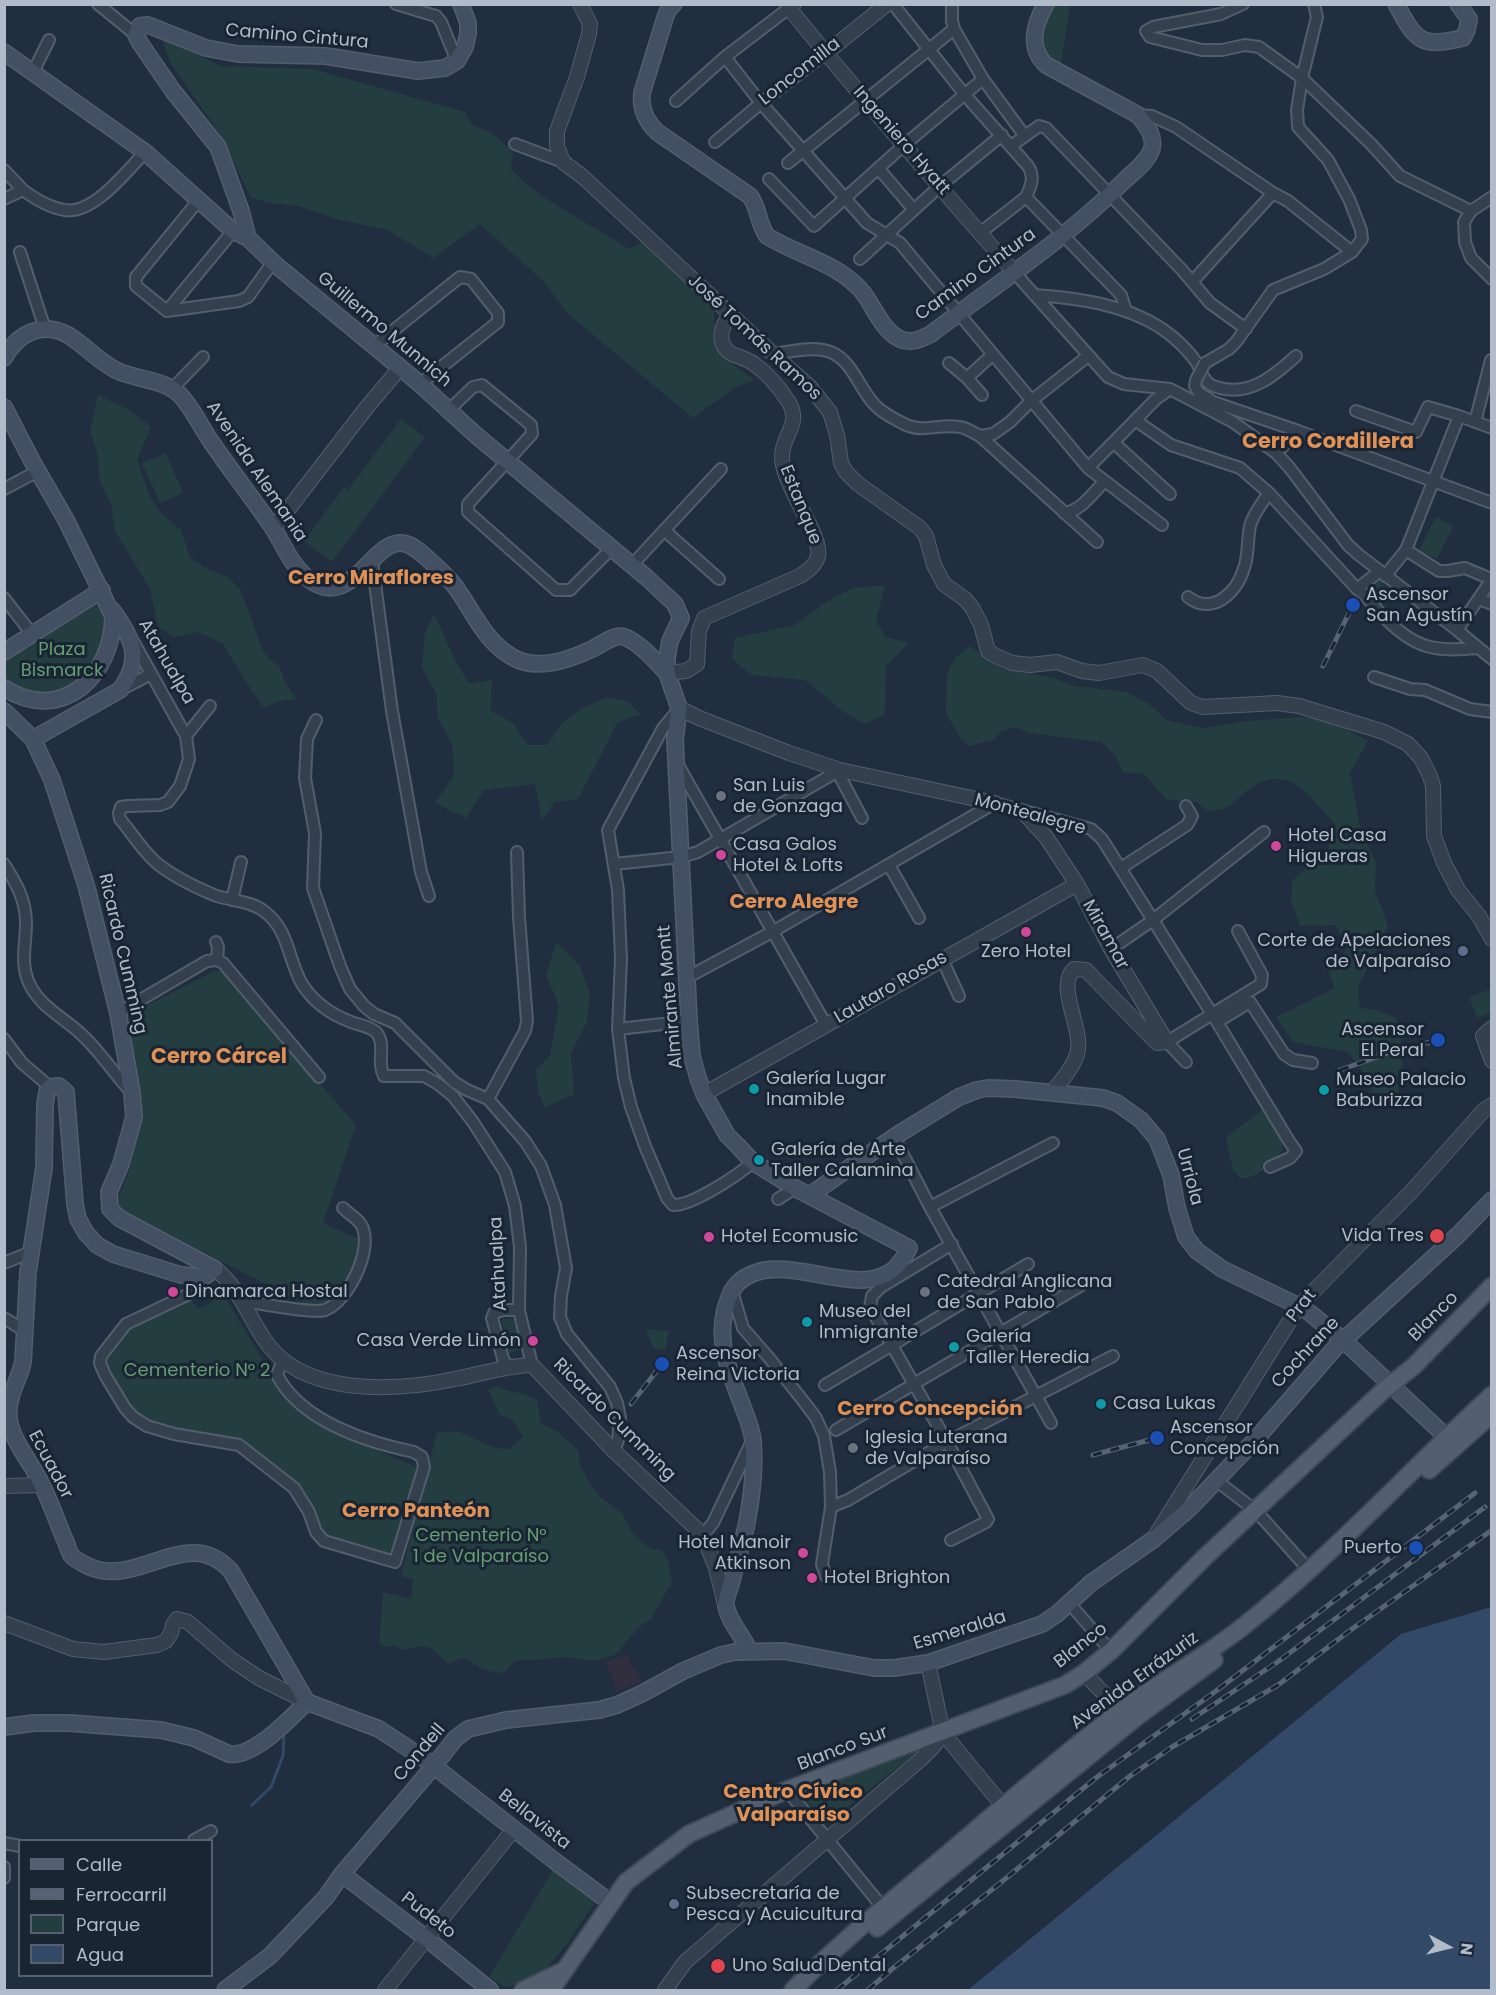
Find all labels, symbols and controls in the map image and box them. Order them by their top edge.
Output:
street label: Camino Cintura [224,20,370,54]
street label: Loncomilla [755,34,845,110]
street label: Ingeniero Hyatt [848,82,954,200]
street label: Camino Cintura [912,224,1040,326]
street label: Guillermo Munnich [313,268,455,392]
street label: José Tomás Ramos [683,270,825,406]
street label: Avenida Alemania [201,398,311,546]
district label: Cerro Cordillera [1242,430,1414,456]
street label: Estanque [774,462,826,548]
district label: Cerro Miraflores [288,567,454,591]
place label: Ascensor San Agustín [1366,584,1473,626]
marker: Ascensor San Agustín [1344,596,1362,614]
street label: Atahualpa [133,616,199,708]
park label: Plaza Bismarck [21,639,103,682]
place label: San Luis de Gonzaga [733,775,843,818]
marker: San Luis de Gonzaga [714,789,728,803]
street label: Montealegre [972,790,1088,840]
place label: Hotel Casa Higueras [1288,825,1387,868]
place label: Casa Galos Hotel & Lofts [733,834,843,876]
marker: Hotel Casa Higueras [1269,839,1283,853]
marker: Casa Galos Hotel & Lofts [714,848,728,862]
street label: Ricardo Cumming [93,872,151,1036]
district label: Cerro Alegre [729,891,859,915]
street label: Miramar [1077,896,1133,974]
street label: Almirante Montt [654,924,688,1070]
marker: Zero Hotel [1019,925,1033,939]
place label: Corte de Apelaciones de Valparaíso [1257,930,1451,972]
place label: Zero Hotel [981,941,1071,963]
marker: Corte de Apelaciones de Valparaíso [1456,944,1470,958]
street label: Lautaro Rosas [831,947,951,1029]
place label: Ascensor El Peral [1341,1019,1424,1062]
marker: Ascensor El Peral [1429,1031,1447,1049]
district label: Cerro Cárcel [151,1045,287,1071]
place label: Galería Lugar Inamible [766,1068,886,1110]
place label: Museo Palacio Baburizza [1336,1069,1466,1112]
marker: Galería Lugar Inamible [747,1082,761,1096]
marker: Museo Palacio Baburizza [1317,1083,1331,1097]
place label: Galería de Arte Taller Calamina [771,1139,914,1182]
street label: Urriola [1171,1146,1207,1208]
marker: Galería de Arte Taller Calamina [752,1153,766,1167]
street label: Atahualpa [486,1216,512,1312]
place label: Vida Tres [1341,1225,1424,1247]
place label: Hotel Ecomusic [721,1226,858,1248]
marker: Vida Tres [1428,1227,1446,1245]
marker: Hotel Ecomusic [702,1230,716,1244]
place label: Catedral Anglicana de San Pablo [937,1271,1113,1314]
place label: Dinamarca Hostal [185,1281,348,1303]
marker: Dinamarca Hostal [166,1285,180,1299]
marker: Catedral Anglicana de San Pablo [918,1285,932,1299]
street label: Prat [1282,1285,1322,1327]
street label: Blanco [1405,1288,1463,1346]
place label: Museo del Inmigrante [819,1301,918,1344]
street label: Cochrane [1268,1313,1344,1393]
marker: Museo del Inmigrante [800,1315,814,1329]
place label: Galería Taller Heredia [966,1326,1090,1368]
place label: Casa Verde Limón [357,1330,521,1352]
marker: Casa Verde Limón [526,1334,540,1348]
marker: Galería Taller Heredia [947,1340,961,1354]
place label: Ascensor Reina Victoria [676,1343,800,1386]
street label: Ricardo Cumming [548,1354,680,1486]
marker: Ascensor Reina Victoria [653,1355,671,1373]
park label: Cementerio N° 2 [124,1360,270,1382]
place label: Casa Lukas [1113,1393,1216,1415]
marker: Casa Lukas [1094,1397,1108,1411]
district label: Cerro Concepción [837,1398,1023,1422]
place label: Ascensor Concepción [1170,1417,1280,1460]
street label: Ecuador [23,1427,77,1503]
place label: Iglesia Luterana de Valparaíso [865,1427,1008,1470]
marker: Ascensor Concepción [1148,1429,1166,1447]
marker: Iglesia Luterana de Valparaíso [846,1441,860,1455]
district label: Cerro Panteón [342,1500,490,1524]
park label: Cementerio N° 1 de Valparaíso [413,1525,549,1568]
place label: Hotel Manoir Atkinson [678,1532,791,1574]
place label: Puerto [1344,1537,1402,1559]
marker: Puerto [1407,1539,1425,1557]
marker: Hotel Manoir Atkinson [796,1546,810,1560]
place label: Hotel Brighton [824,1567,950,1589]
marker: Hotel Brighton [805,1571,819,1585]
street label: Esmeralda [911,1607,1009,1655]
street label: Blanco [1050,1619,1112,1673]
street label: Avenida Errázuriz [1067,1627,1203,1735]
street label: Condell [390,1720,450,1786]
street label: Blanco Sur [795,1722,891,1776]
district label: Centro Cívico Valparaíso [723,1781,863,1828]
street label: Bellavista [494,1785,574,1855]
legend [18,1839,213,1977]
text: Calle [76,1852,122,1877]
text: Ferrocarril [76,1882,167,1907]
place label: Subsecretaría de Pesca y Acuicultura [686,1883,863,1926]
street label: Pudeto [396,1888,460,1944]
marker: Subsecretaría de Pesca y Acuicultura [667,1897,681,1911]
text: Parque [76,1912,140,1937]
north arrow [1418,1917,1478,1977]
text: Agua [76,1942,124,1967]
text: N [1454,1942,1479,1957]
place label: Uno Salud Dental [732,1955,886,1977]
marker: Uno Salud Dental [709,1957,727,1975]

